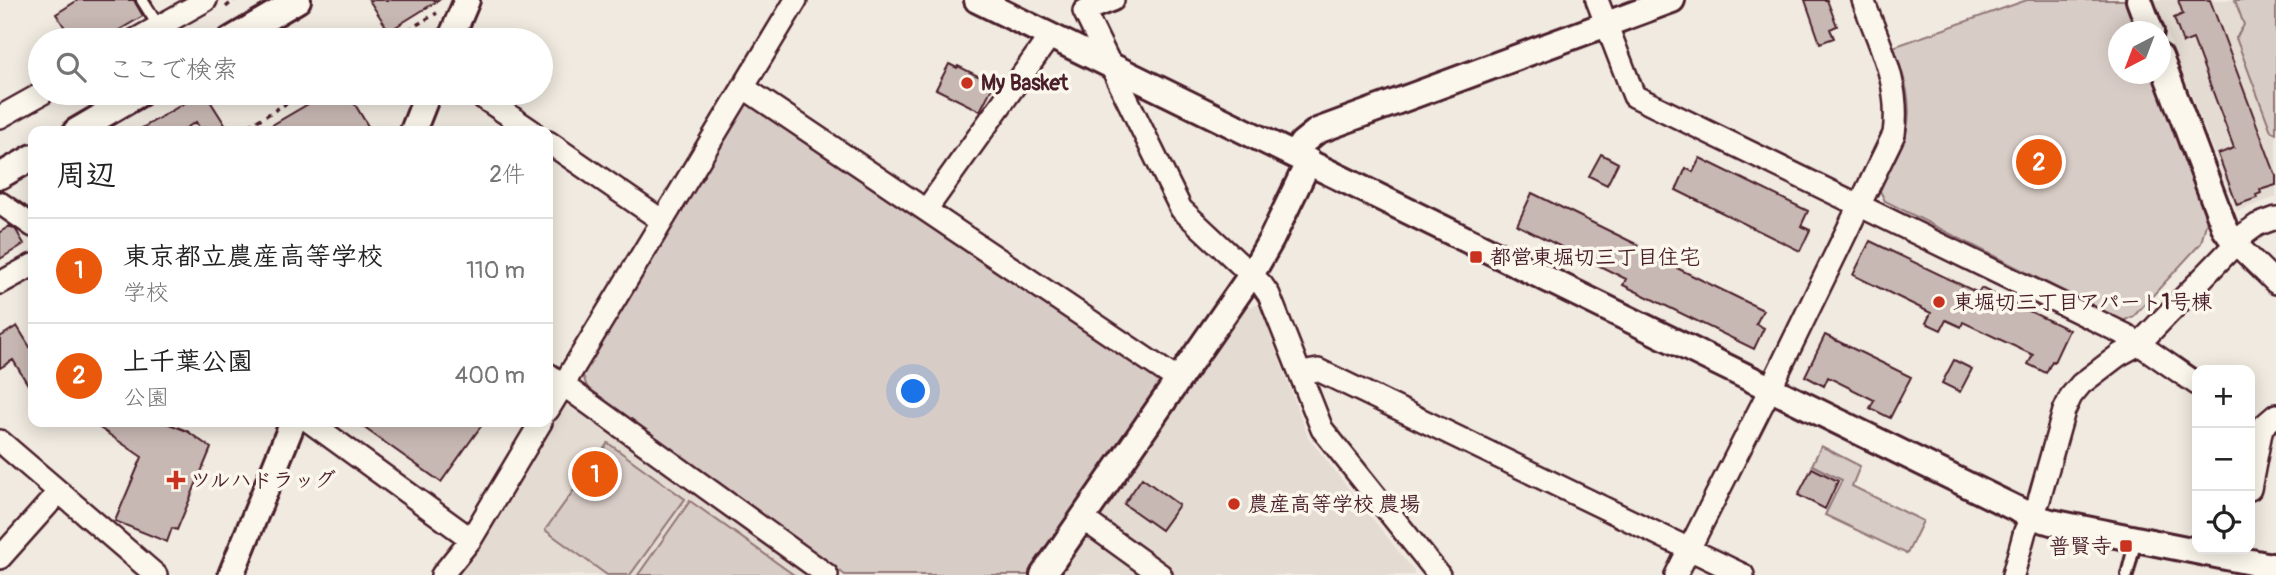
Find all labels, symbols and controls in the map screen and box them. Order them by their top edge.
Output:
north arrow [2108,21,2171,84]
search box [28,28,553,105]
icon: search [52,48,90,86]
text: ここで検索 [108,54,238,86]
place label: My Basket [981,70,1069,97]
marker: My Basket [959,75,975,91]
pin: 2 [2016,136,2062,188]
text: 周辺 [56,157,116,194]
text: 2件 [489,160,525,189]
text: 東京都立農産高等学校 [123,241,383,273]
place label: 都営東堀切三丁目住宅 [1490,244,1700,271]
marker: 都営東堀切三丁目住宅 [1468,249,1484,265]
text: 1 [75,256,84,285]
text: 110 m [466,256,525,285]
text: 学校 [123,278,169,307]
place label: 東堀切三丁目アパート1号棟 [1953,289,2212,316]
marker: 東堀切三丁目アパート1号棟 [1931,294,1947,310]
text: 上千葉公園 [123,346,253,378]
text: 2 [73,361,85,390]
text: 400 m [455,361,525,390]
map controls [2192,365,2255,554]
button: + [2192,365,2255,428]
your location [896,374,930,408]
text: 公園 [123,383,169,412]
button: − [2192,428,2255,491]
pin: 1 [572,448,618,500]
place label: ツルハドラッグ [190,467,336,494]
marker: ツルハドラッグ [168,472,184,488]
place label: 農産高等学校 農場 [1248,491,1421,518]
button: locate [2192,491,2255,554]
marker: 農産高等学校 農場 [1226,496,1242,512]
place label: 普賢寺 [2049,533,2112,560]
marker: 普賢寺 [2118,538,2134,554]

